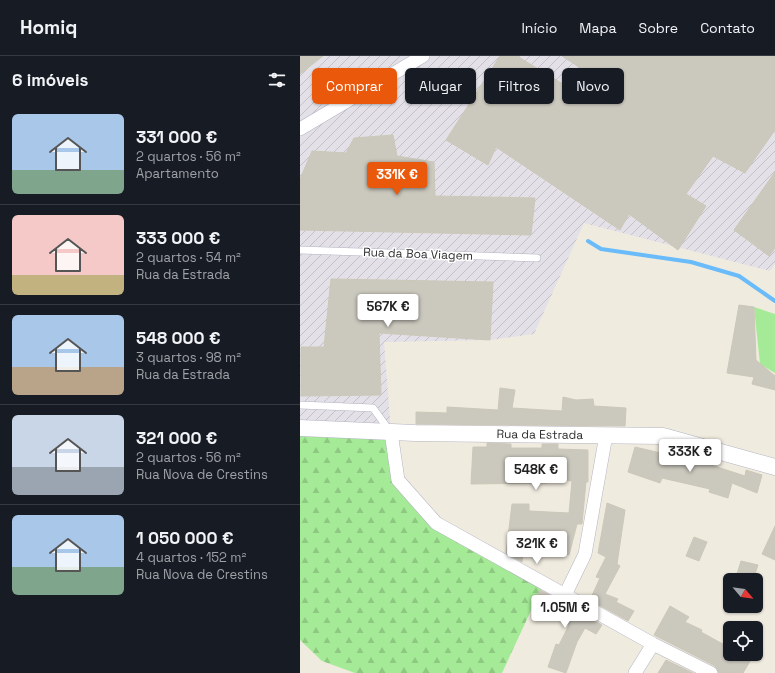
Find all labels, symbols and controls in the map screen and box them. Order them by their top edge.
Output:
text: Homiq [20,15,78,40]
text: Início [521,19,557,37]
text: Mapa [579,19,617,37]
text: Sobre [639,19,678,37]
text: Contato [700,19,755,37]
chip: Comprar [312,68,397,104]
chip: Alugar [405,68,476,104]
chip: Filtros [484,68,554,104]
chip: Novo [562,68,624,104]
text: 6 imóveis [12,69,88,91]
icon: filters [266,69,288,91]
text: 331 000 € [136,126,217,148]
icon: home [44,130,92,178]
text: 2 quartos · 56 m² [136,148,241,165]
pin: 331K € [364,162,430,196]
text: Apartamento [136,165,219,182]
text: 331K € [376,166,418,183]
text: 333 000 € [136,227,220,249]
icon: home [44,231,92,279]
street label: Rua da Boa Viagem [363,244,473,264]
text: 2 quartos · 54 m² [136,249,241,266]
text: Rua da Estrada [136,266,230,283]
pin: 567K € [355,294,421,328]
text: 567K € [366,298,410,315]
text: 548 000 € [136,327,220,349]
icon: home [44,331,92,379]
text: 3 quartos · 98 m² [136,349,241,366]
text: Rua da Estrada [136,366,230,383]
street label: Rua da Estrada [496,426,584,443]
text: 321 000 € [136,427,217,449]
icon: home [44,431,92,479]
pin: 333K € [657,439,723,473]
text: 333K € [668,443,712,460]
text: 2 quartos · 56 m² [136,449,241,466]
pin: 548K € [503,457,569,491]
text: 548K € [514,461,558,478]
text: Rua Nova de Crestins [136,466,268,483]
text: 1 050 000 € [136,527,233,549]
icon: home [44,531,92,579]
pin: 321K € [504,531,570,565]
text: 321K € [516,535,558,552]
text: 4 quartos · 152 m² [136,549,246,566]
text: Rua Nova de Crestins [136,566,268,583]
north arrow [723,573,763,613]
map controls [723,573,763,661]
pin: 1.05M € [528,595,602,629]
text: 1.05M € [540,599,590,616]
button: locate [723,621,763,661]

